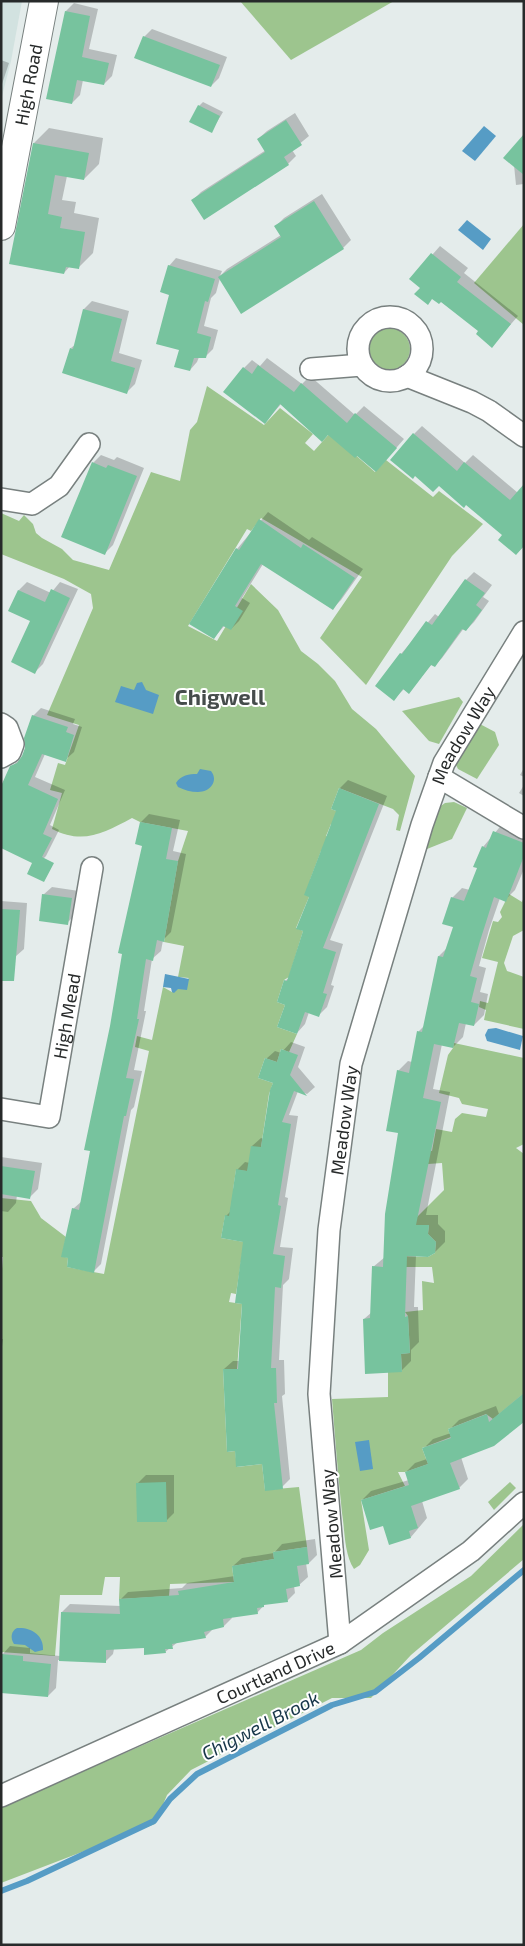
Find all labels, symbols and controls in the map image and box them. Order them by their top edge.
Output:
street label: High Road [9,42,47,127]
street label: Meadow Way [426,681,500,787]
district label: Chigwell [175,683,266,709]
street label: High Mead [48,972,85,1061]
street label: Meadow Way [325,1064,362,1176]
street label: Meadow Way [315,1468,347,1580]
street label: Courtland Drive [213,1636,338,1708]
water label: Chigwell Brook [197,1685,323,1765]

